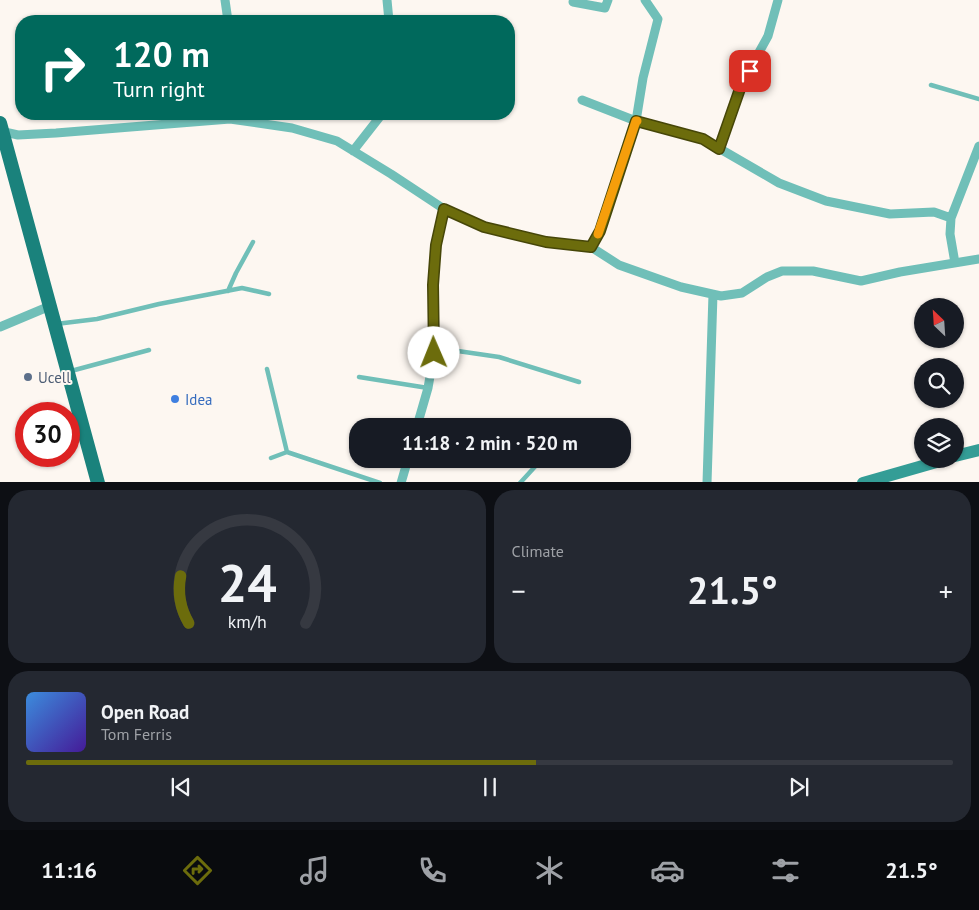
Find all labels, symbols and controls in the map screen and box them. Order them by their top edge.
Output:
text: 120 m [113,31,210,77]
icon: right [30,35,95,100]
pin [729,50,771,92]
icon: arrive [736,57,764,85]
text: Turn right [113,75,205,103]
north arrow [914,298,964,348]
map controls [914,298,964,468]
position arrow [407,326,459,378]
button: search [914,358,964,408]
place label: Ucell [38,368,71,387]
marker: Ucell [22,371,34,383]
place label: Idea [185,390,213,409]
marker: Idea [169,393,181,405]
speed limit sign: 30 [15,402,80,467]
button: layers [914,418,964,468]
text: 11:18 · 2 min · 520 m [402,431,578,455]
text: Climate [512,541,564,561]
text: 24 [217,549,276,616]
text: 21.5° [687,565,778,614]
text: − [512,572,526,609]
text: + [939,572,953,609]
text: km/h [227,610,266,633]
text: Open Road [101,700,189,724]
text: Tom Ferris [101,724,172,744]
icon: previous [167,773,195,801]
icon: pause [476,773,504,801]
icon: next [785,773,813,801]
icon: directions [180,853,215,888]
icon: music [297,853,332,888]
icon: phone [415,853,450,888]
icon: climate [532,853,567,888]
icon: car [650,853,685,888]
icon: filters [768,853,803,888]
text: 11:16 [41,856,97,884]
text: 21.5° [885,856,938,884]

